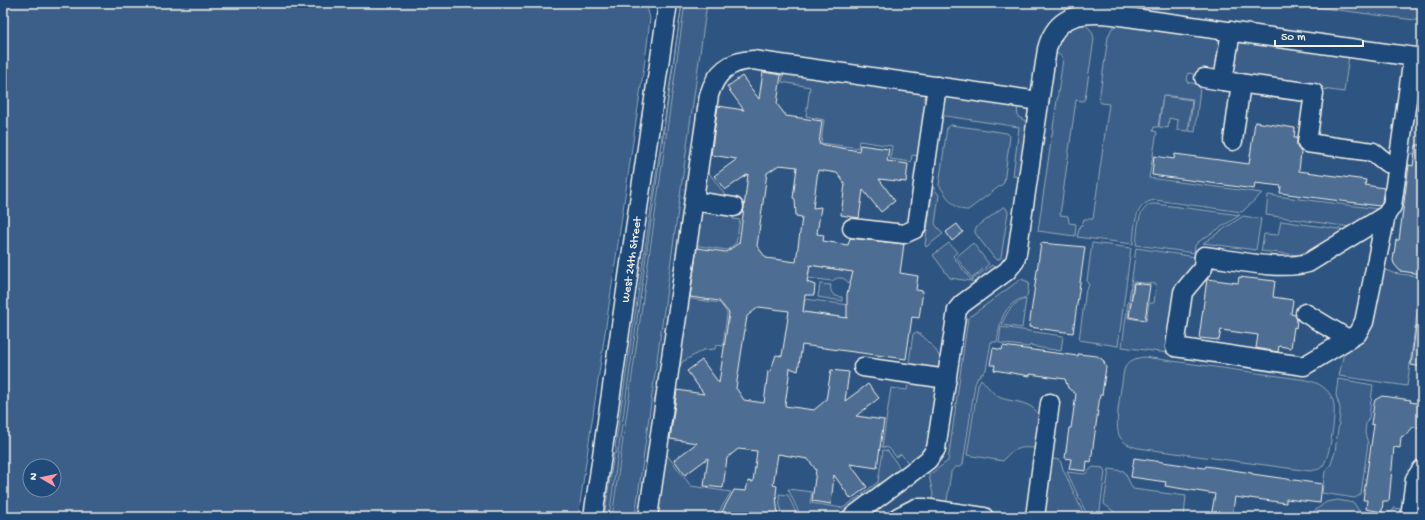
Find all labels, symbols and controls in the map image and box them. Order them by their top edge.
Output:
scale bar [1275,22,1363,48]
text: 50 m [1281,31,1306,45]
street label: West 24th Street [619,215,646,304]
north arrow [22,458,62,498]
text: N [28,472,41,481]

